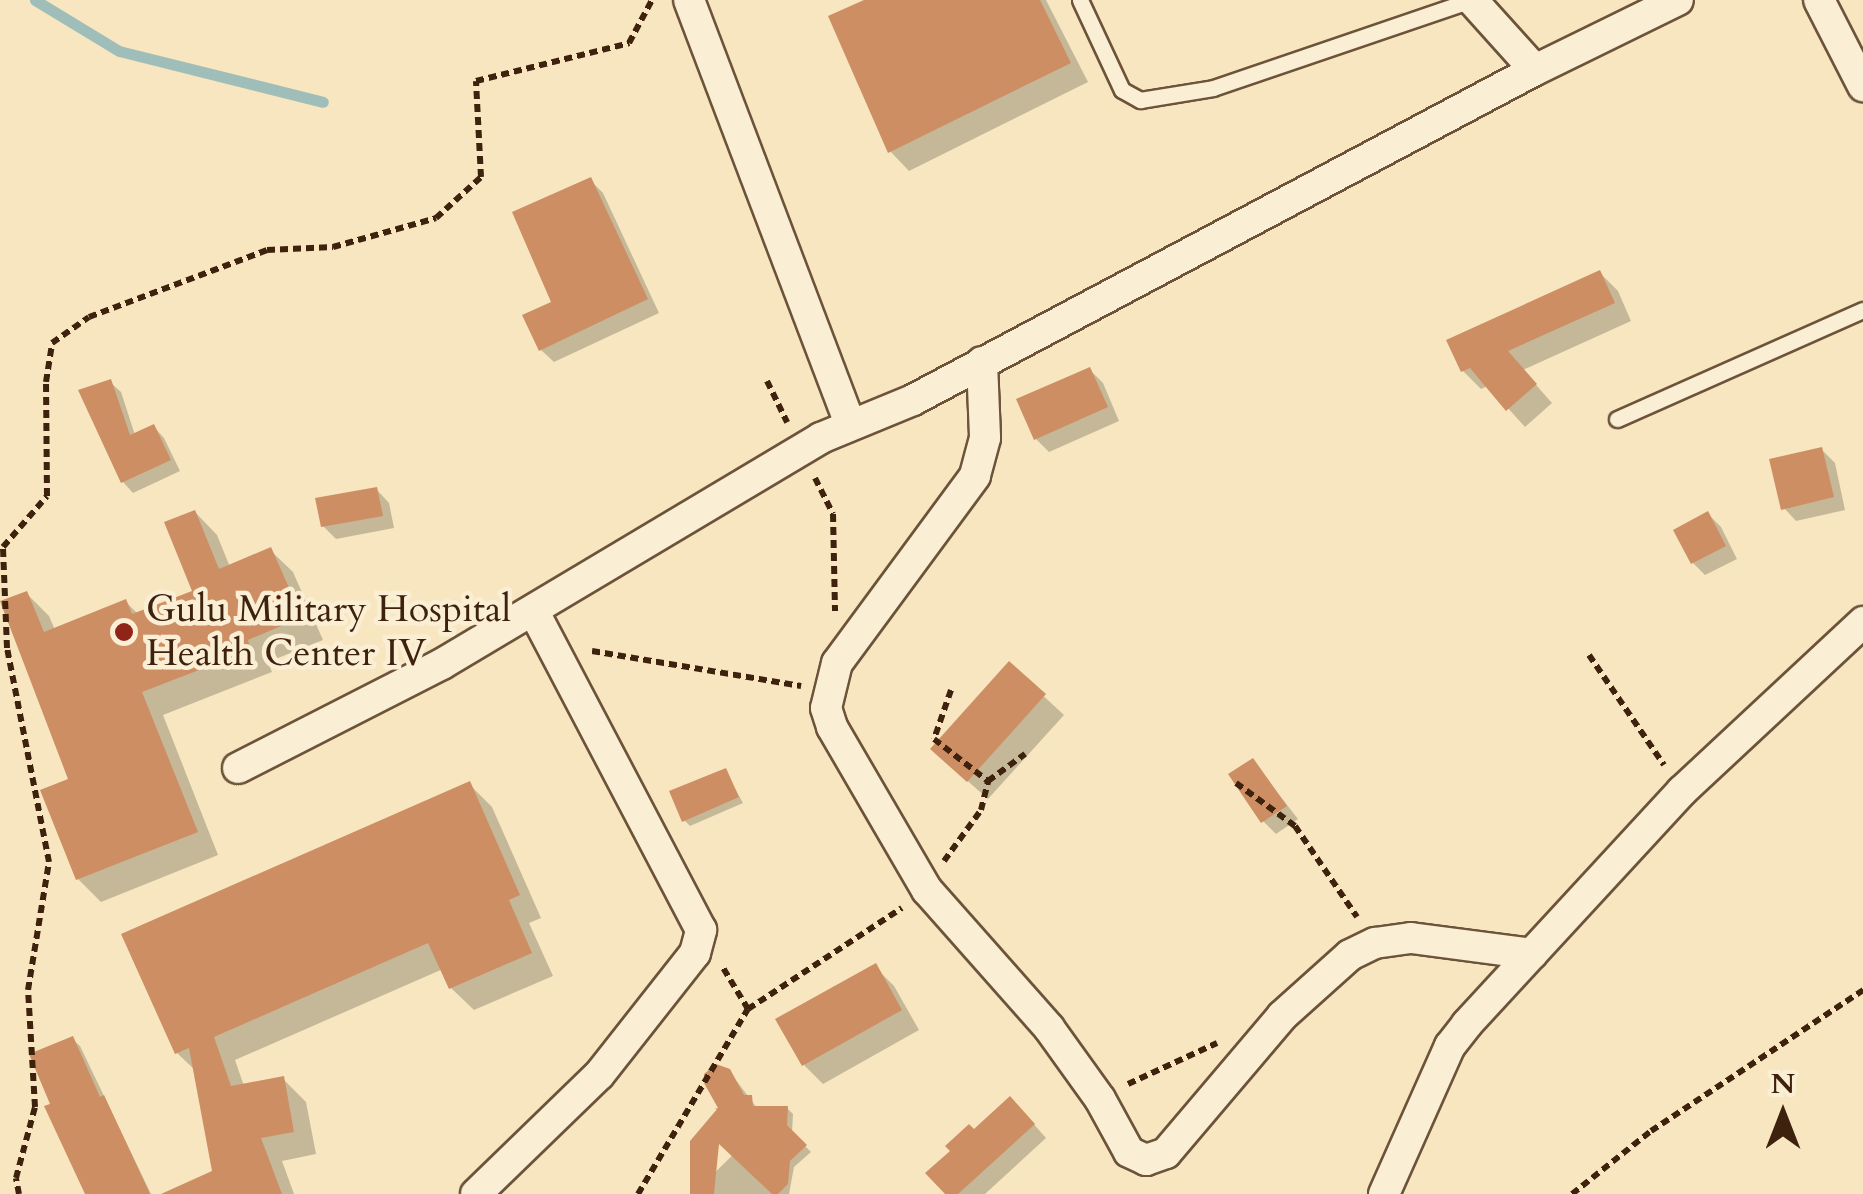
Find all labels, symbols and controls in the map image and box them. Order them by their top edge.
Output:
place label: Gulu Military Hospital Health Center IV [146,587,511,676]
marker: Gulu Military Hospital Health Center IV [111,619,137,645]
north arrow [1733,1064,1833,1164]
text: N [1771,1065,1795,1103]

